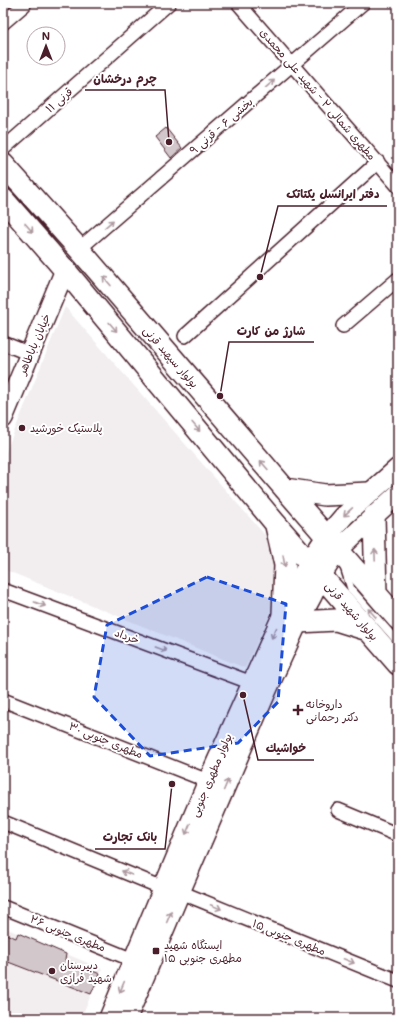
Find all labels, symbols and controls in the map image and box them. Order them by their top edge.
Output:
street label: مطهری شمالی ۲ - شهید علی محمدی [256,25,380,163]
north arrow [26,26,66,66]
text: N [42,28,50,43]
callout: چرم درخشان [85,66,165,90]
text: چرم درخشان [93,70,157,88]
one-way arrow [265,79,275,88]
street label: قرنی ۱۱ [42,84,76,116]
street label: بخشی ۶ - قرنی ۹ [186,94,256,158]
callout: دفتر ایرانسل یکتاتک [278,182,387,206]
text: دفتر ایرانسل یکتاتک [286,185,380,201]
one-way arrow [103,219,114,228]
one-way arrow [24,223,33,233]
one-way arrow [102,276,111,287]
street label: خیابان باباطاهر [14,311,54,378]
callout: شارژ من کارت [229,318,314,342]
one-way arrow [108,322,117,332]
text: شارژ من کارت [237,322,305,338]
street label: بولوار سپهبد قرنی [140,323,202,391]
place label: پلاستیک خورشید [30,420,102,436]
one-way arrow [191,422,200,433]
marker: پلاستیک خورشید [17,423,27,433]
one-way arrow [259,460,269,470]
one-way arrow [343,508,353,517]
one-way arrow [371,549,379,562]
one-way arrow [280,554,288,567]
street label: بولوار شهید قرنی [322,578,382,644]
one-way arrow [33,601,46,608]
one-way arrow [368,608,377,618]
street label: خرداد [113,624,142,647]
one-way arrow [270,627,278,639]
one-way arrow [155,646,167,654]
place label: داروخانه دکتر رحمانی [306,696,359,725]
marker: داروخانه دکتر رحمانی [293,705,303,715]
street label: مطهری جنوبی ۳۰ [66,718,146,762]
street label: بولوار مطهری جنوبی [186,731,236,819]
callout: خواشيك [258,736,314,760]
text: خواشيك [266,739,306,756]
one-way arrow [223,779,230,791]
one-way arrow [184,822,191,834]
callout: بانک تجارت [95,825,165,849]
text: بانک تجارت [103,828,157,844]
one-way arrow [122,869,134,876]
one-way arrow [210,903,222,911]
street label: مطهری جنوبی ۲۶ [28,911,108,955]
one-way arrow [166,912,174,924]
street label: مطهری جنوبی ۱۵ [250,915,328,959]
place label: ایستگاه شهید مطهری جنوبی ۱۵ [164,937,242,966]
marker: ایستگاه شهید مطهری جنوبی ۱۵ [151,946,161,956]
place label: دبیرستان شهید فرازی [60,957,112,985]
one-way arrow [343,958,355,966]
marker: دبیرستان شهید فرازی [47,966,57,976]
one-way arrow [117,981,125,993]

